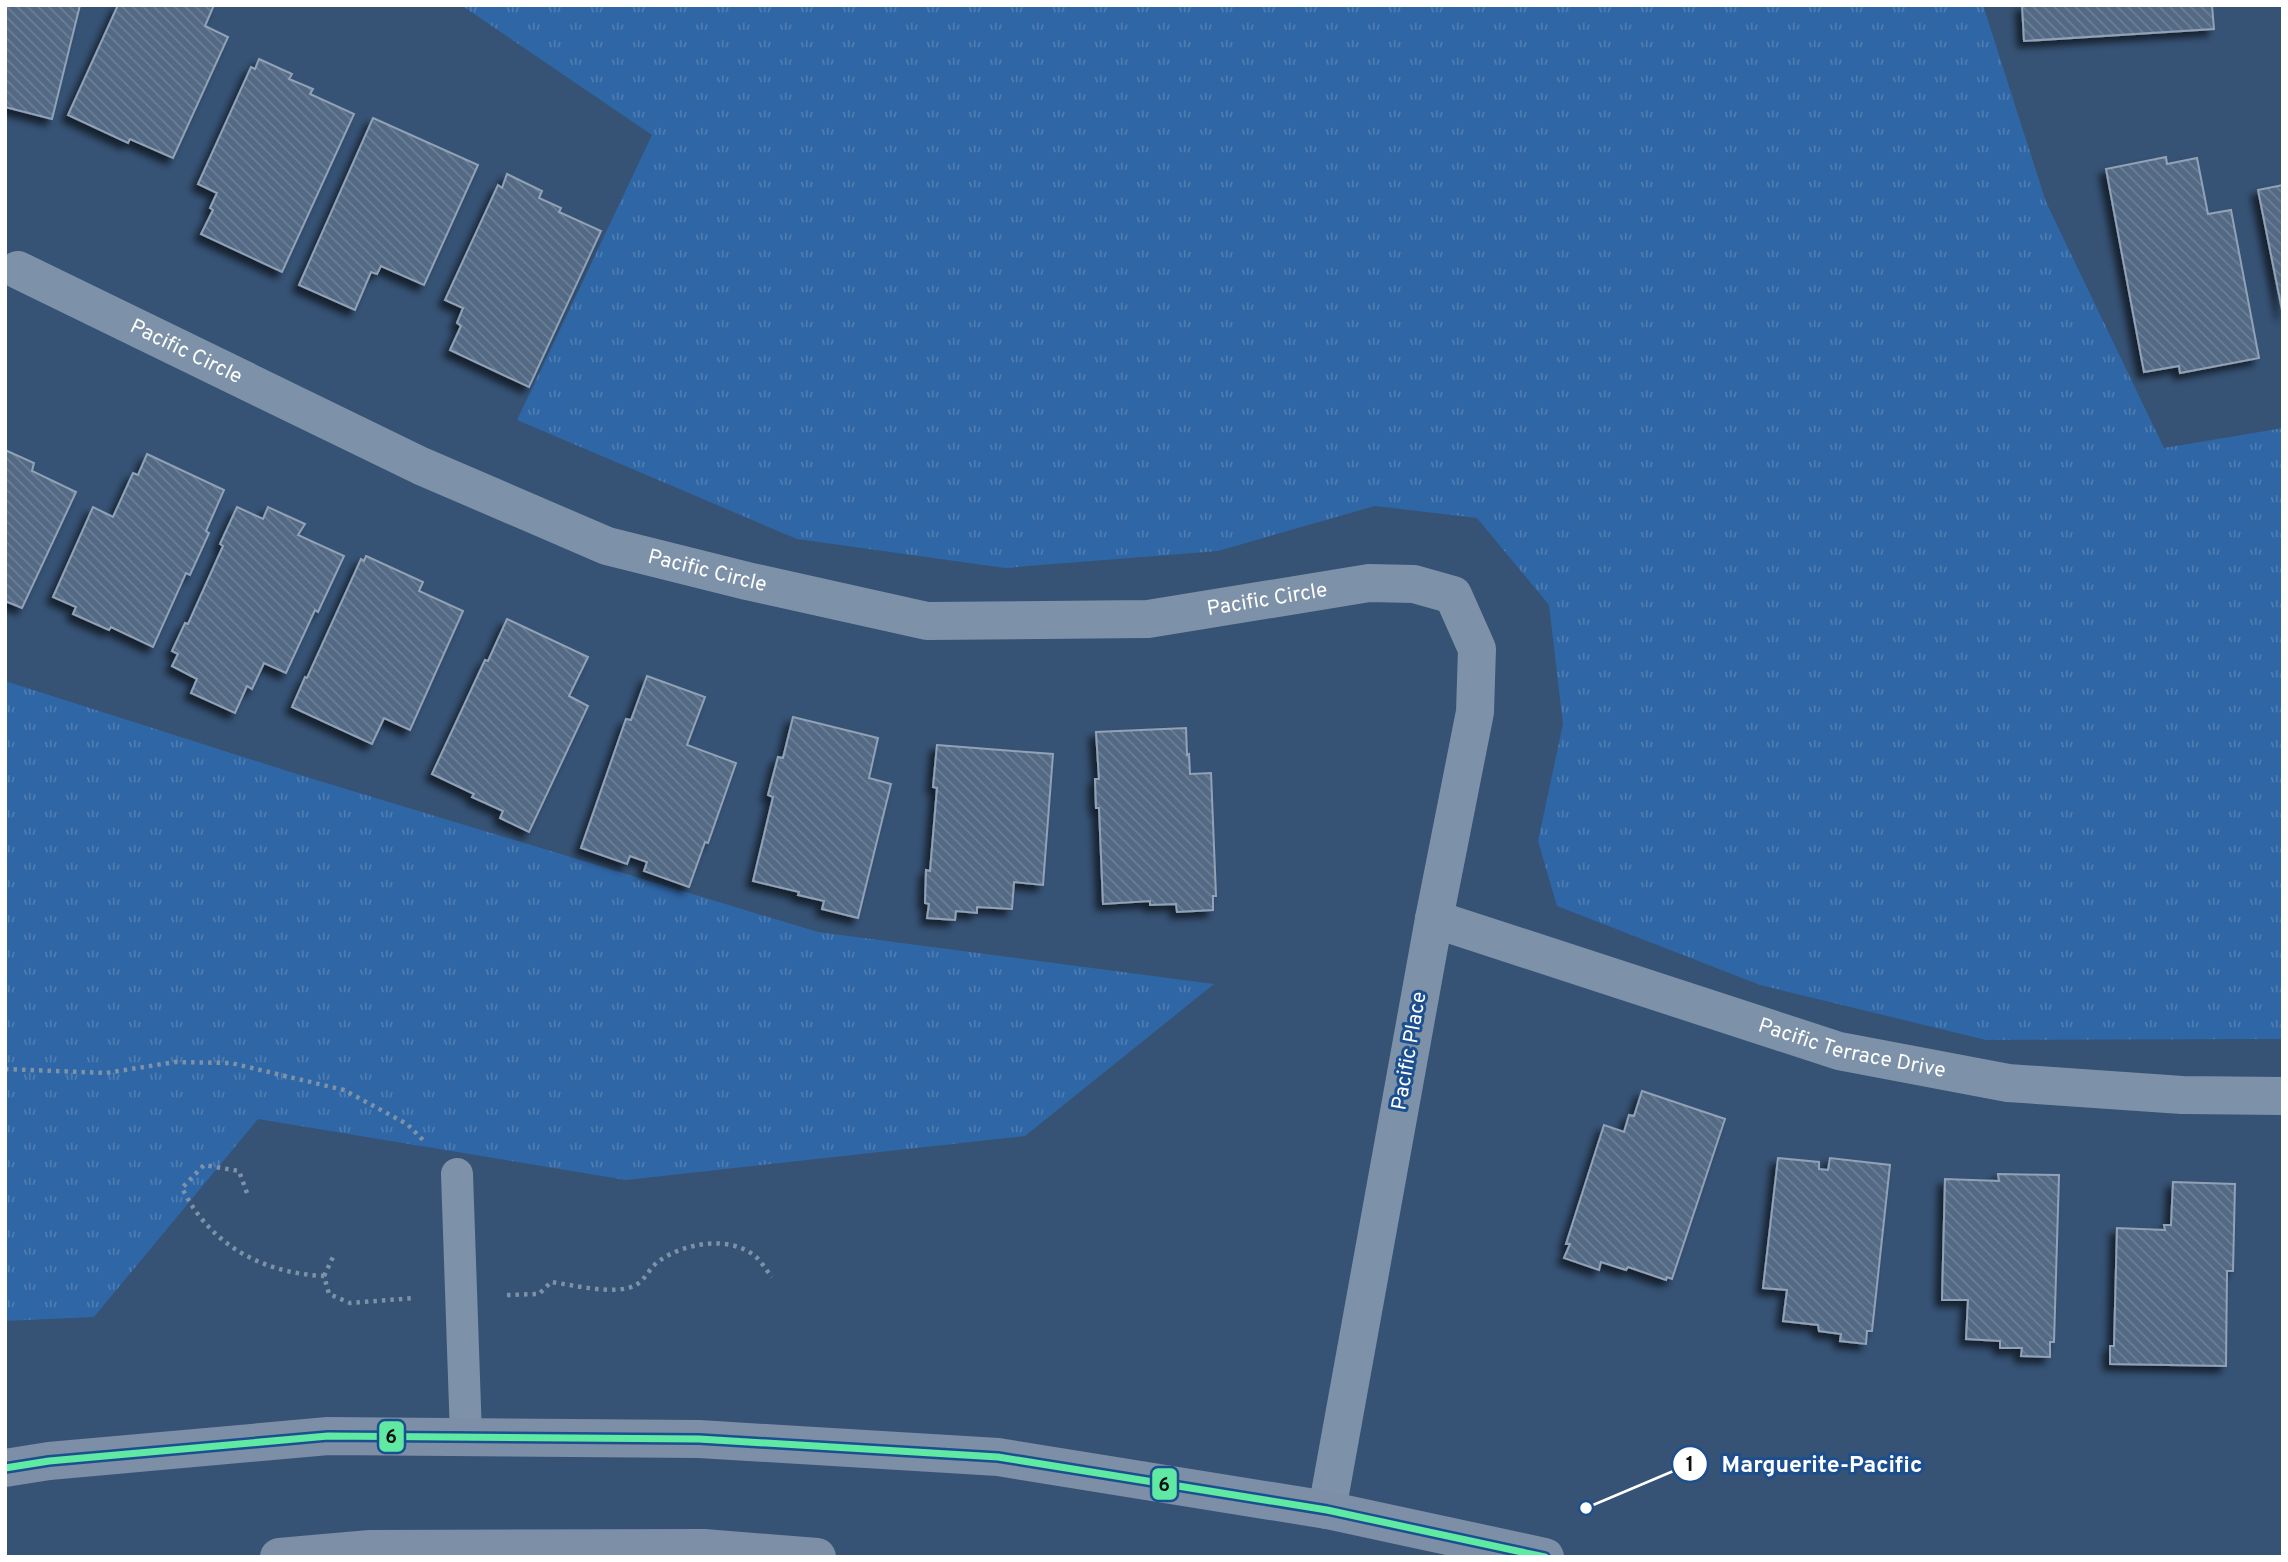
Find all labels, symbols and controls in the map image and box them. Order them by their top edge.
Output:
street label: Pacific Circle [126,313,247,391]
street label: Pacific Circle [645,543,769,599]
street label: Pacific Circle [1205,576,1329,623]
street label: Pacific Place [1386,990,1434,1112]
street label: Pacific Terrace Drive [1755,1012,1948,1084]
line badge: 6 [378,1420,405,1453]
text: 6 [385,1426,397,1450]
callout: Marguerite-Pacific [1672,1442,1936,1486]
text: 1 [1686,1452,1694,1479]
text: Marguerite-Pacific [1722,1452,1922,1481]
line badge: 6 [1151,1467,1178,1501]
text: 6 [1158,1474,1170,1498]

